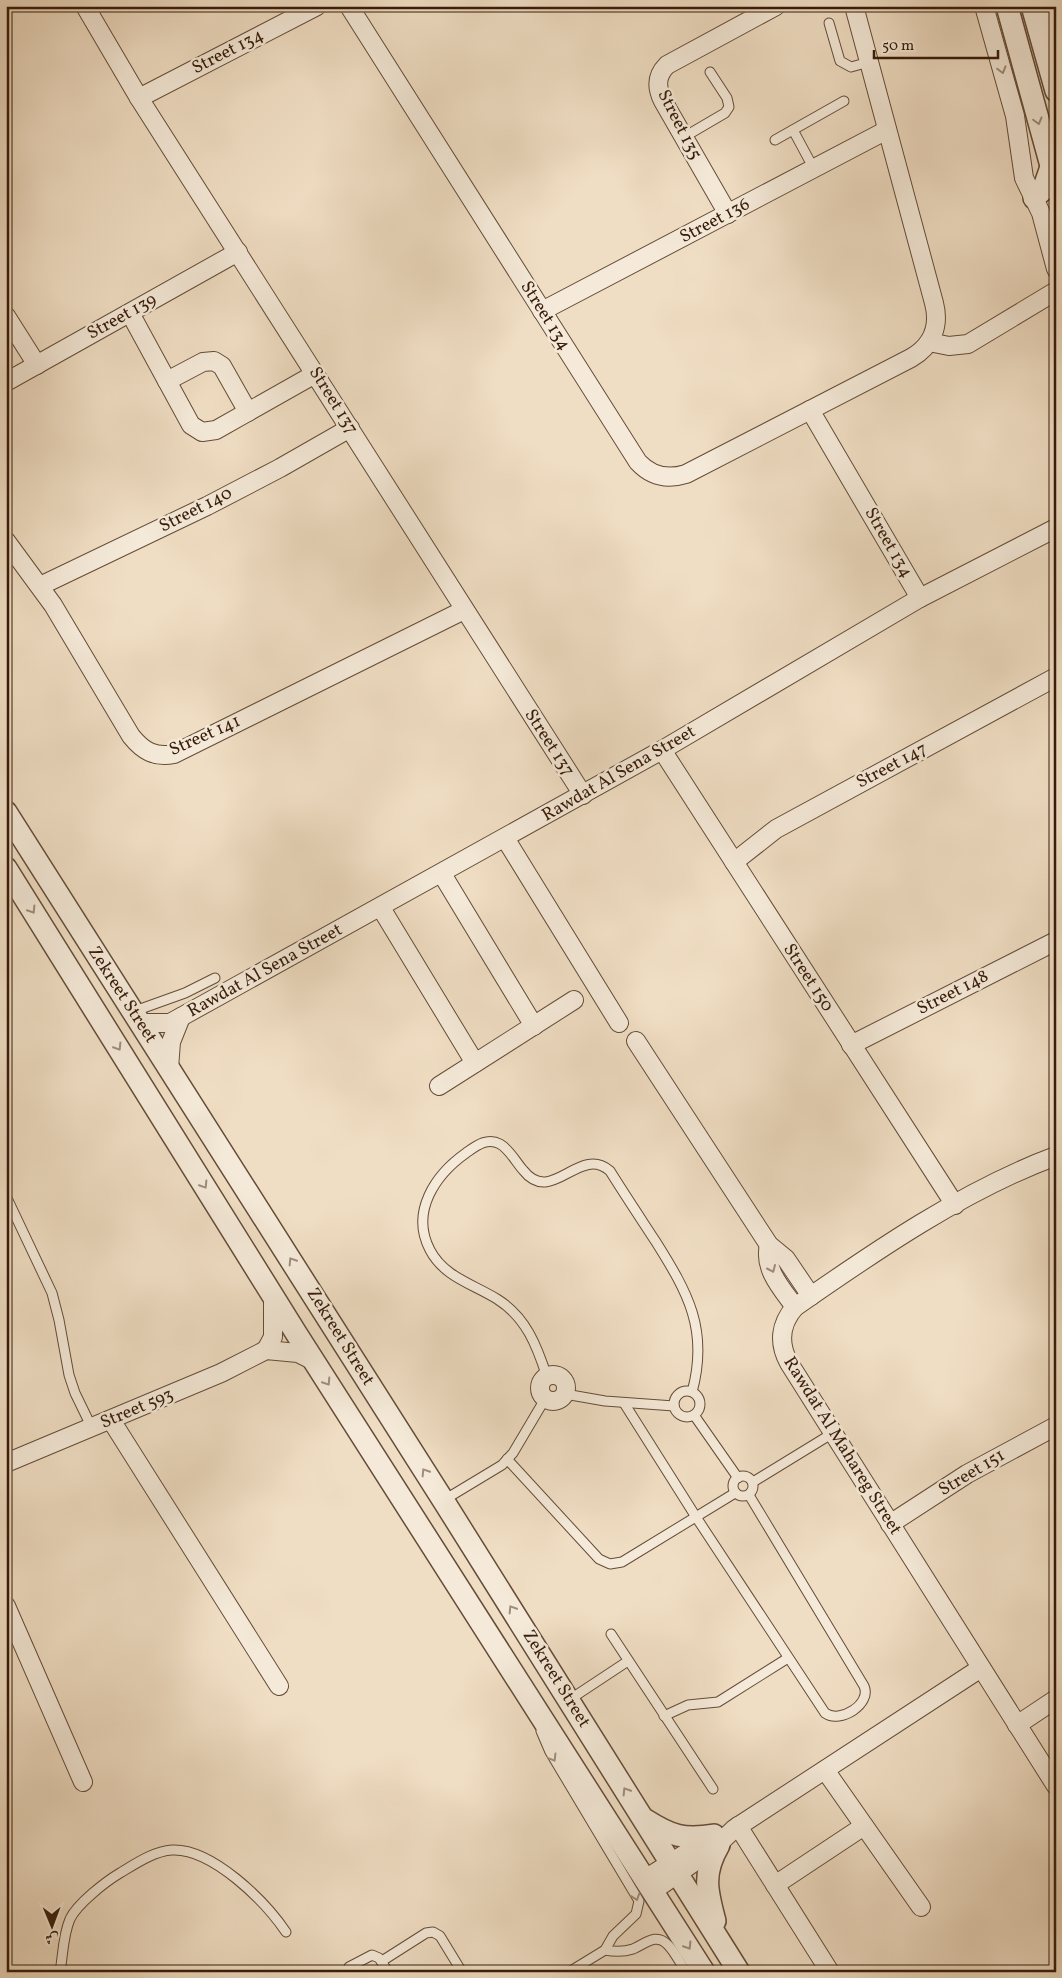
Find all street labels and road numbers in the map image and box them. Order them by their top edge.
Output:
street label: Street 134 [188,23,268,81]
street label: Street 135 [651,86,707,164]
street label: Street 136 [676,192,754,250]
street label: Street 134 [514,276,576,356]
street label: Street 139 [83,288,161,346]
street label: Street 137 [302,362,364,440]
street label: Street 140 [155,481,237,539]
street label: Street 134 [858,503,918,583]
street label: Street 137 [518,704,580,782]
street label: Street 141 [165,709,245,763]
street label: Rawdat Al Sena Street [537,720,701,828]
street label: Street 147 [852,737,932,795]
street label: Rawdat Al Sena Street [183,918,347,1024]
street label: Street 150 [777,939,840,1017]
street label: Zekreet Street [81,941,163,1049]
street label: Street 148 [913,964,993,1022]
street label: Zekreet Street [300,1283,380,1391]
street label: Rawdat Al Mahareg Street [777,1352,907,1540]
street label: Street 593 [97,1382,177,1436]
street label: Street 151 [934,1443,1010,1503]
street label: Zekreet Street [516,1625,596,1733]

